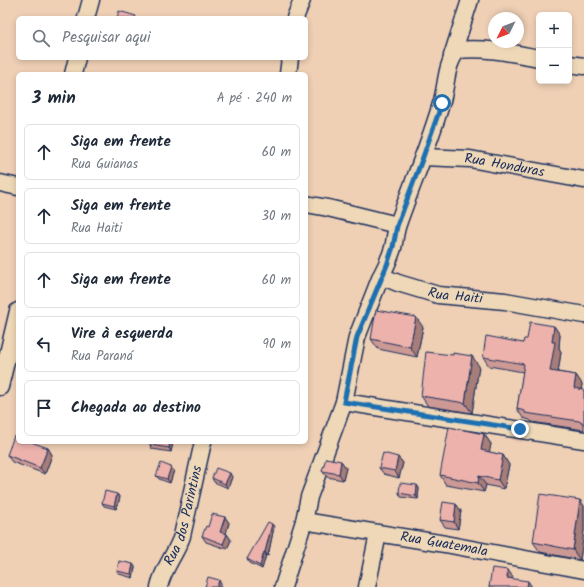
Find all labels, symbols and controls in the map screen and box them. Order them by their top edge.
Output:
north arrow [488,12,524,48]
map controls [536,12,572,84]
button: + [536,12,572,48]
search box [16,16,308,60]
text: Pesquisar aqui [62,26,151,50]
icon: search [30,27,52,49]
button: − [536,48,572,84]
text: 3 min [32,85,76,112]
text: A pé · 240 m [217,88,292,109]
route start [433,94,451,112]
text: Siga em frente [71,130,171,154]
icon: ahead [33,141,55,163]
text: 60 m [262,142,291,163]
street label: Rua Honduras [464,148,546,184]
text: Rua Guianas [71,154,138,175]
text: Siga em frente [71,194,171,218]
icon: ahead [33,205,55,227]
text: 30 m [262,206,291,227]
text: Rua Haiti [71,218,122,239]
text: Siga em frente [71,268,171,292]
icon: ahead [33,269,55,291]
text: 60 m [262,270,291,291]
street label: Rua Haiti [425,282,484,310]
text: Vire à esquerda [71,322,173,346]
icon: left [33,333,55,355]
text: 90 m [263,334,291,355]
text: Rua Paraná [71,346,133,367]
text: Chegada ao destino [71,396,201,420]
icon: arrive [33,397,55,419]
route end [511,420,529,438]
street label: Rua dos Parintins [158,463,208,570]
street label: Rua Guatemala [399,526,490,563]

